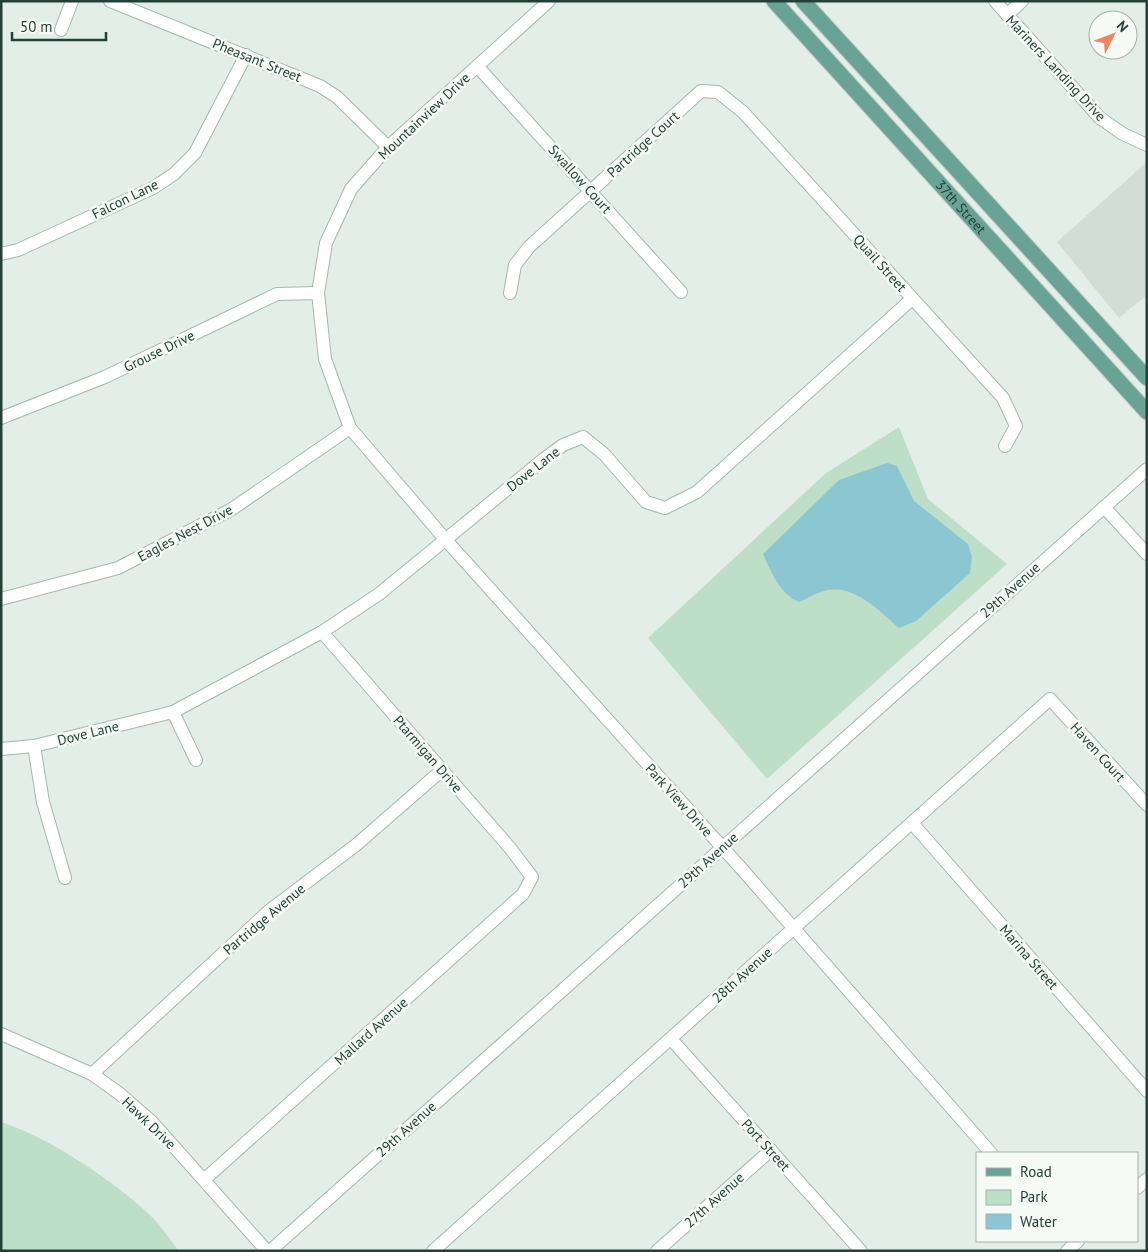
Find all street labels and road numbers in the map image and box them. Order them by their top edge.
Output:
street label: Mariners Landing Drive [1002,11,1110,125]
street label: Pheasant Street [210,34,304,86]
street label: Mountainview Drive [374,69,474,163]
street label: Partridge Court [603,107,683,181]
street label: Swallow Court [544,141,616,217]
street label: Falcon Lane [89,175,161,223]
street label: 37th Street [932,176,990,238]
street label: Quail Street [849,230,911,296]
street label: Grouse Drive [121,326,197,376]
street label: Dove Lane [503,443,563,495]
street label: Eagles Nest Drive [134,500,236,566]
street label: 29th Avenue [976,558,1044,622]
street label: Ptarmigan Drive [390,712,466,796]
street label: Dove Lane [55,717,121,749]
street label: Haven Court [1067,719,1130,786]
street label: Park View Drive [641,760,717,840]
street label: 29th Avenue [674,828,742,892]
street label: Partridge Avenue [219,879,309,959]
street label: Marina Street [996,921,1062,994]
street label: 28th Avenue [708,943,776,1007]
street label: Mallard Avenue [331,993,411,1069]
street label: Hawk Drive [118,1093,180,1153]
street label: 29th Avenue [372,1097,440,1161]
street label: Port Street [738,1115,794,1175]
street label: 27th Avenue [680,1168,748,1232]

